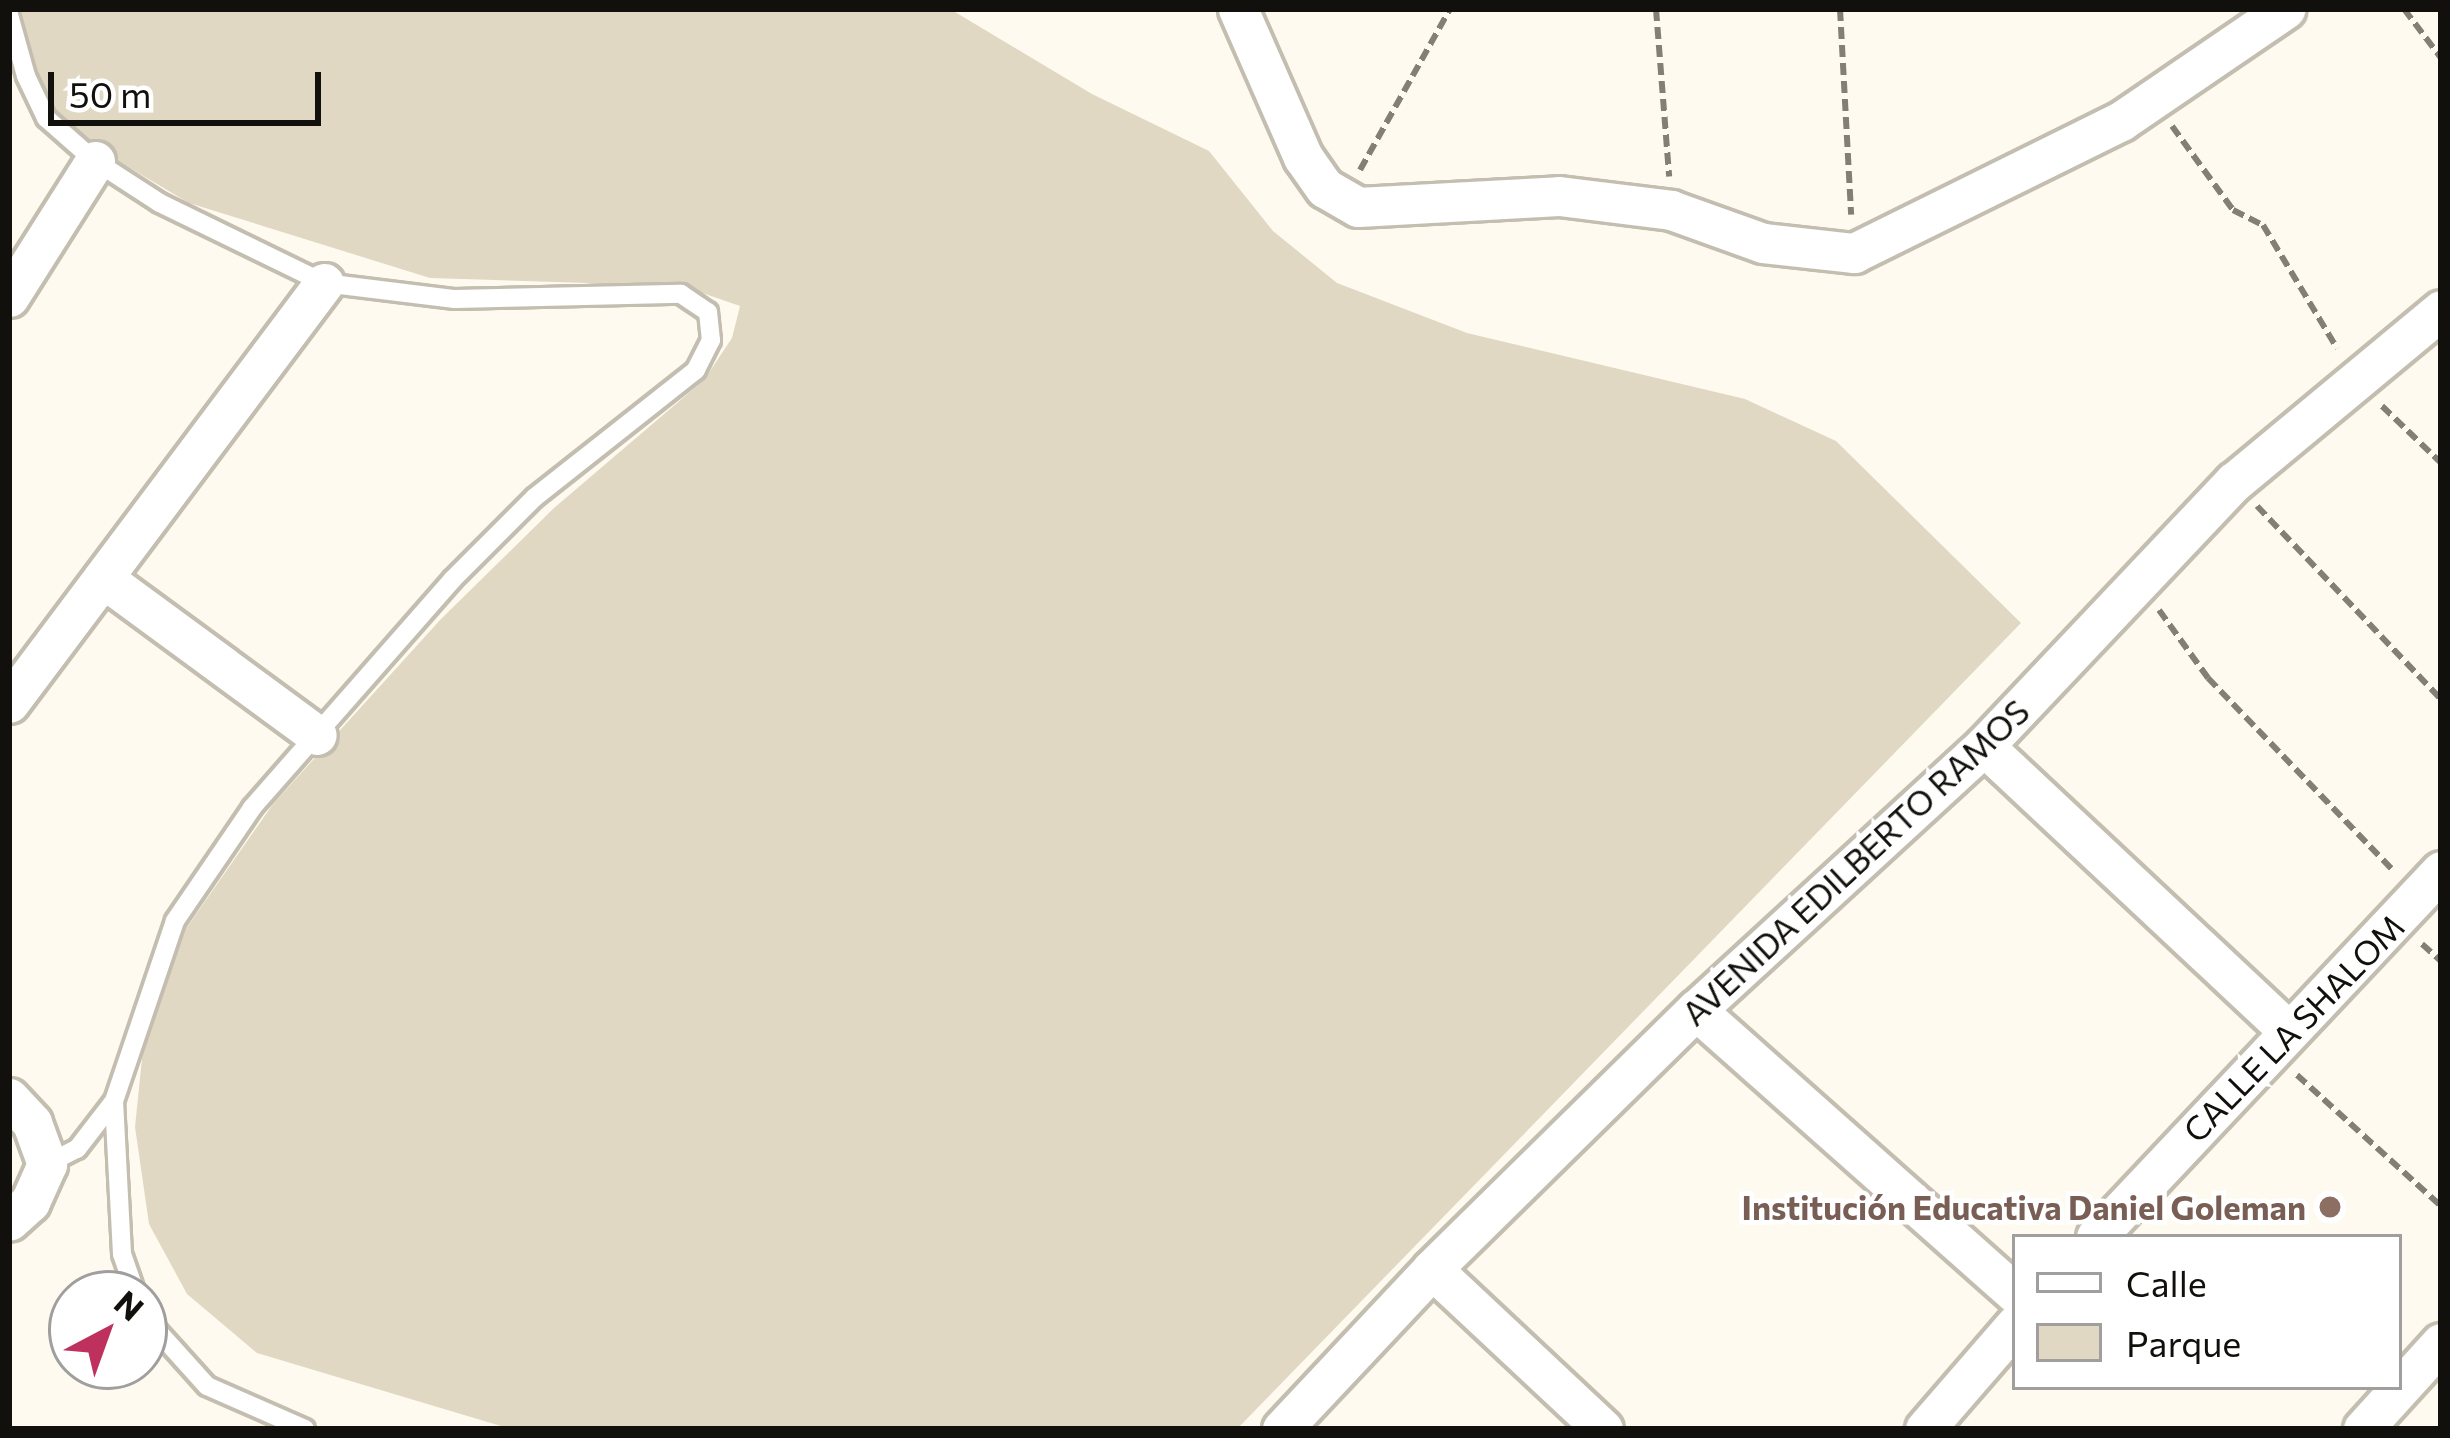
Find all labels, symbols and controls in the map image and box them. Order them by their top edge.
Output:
scale bar [54,48,327,122]
text: 50 m [69,71,151,115]
street label: AVENIDA EDILBERTO RAMOS [1674,691,2036,1033]
street label: CALLE LA SHALOM [2175,906,2411,1150]
place label: Institución Educativa Daniel Goleman [1742,1187,2306,1227]
marker: Institución Educativa Daniel Goleman [2317,1194,2343,1220]
legend [2012,1234,2402,1390]
text: Calle [2126,1260,2207,1304]
north arrow [48,1270,168,1390]
text: N [107,1281,153,1328]
text: Parque [2126,1320,2241,1364]

